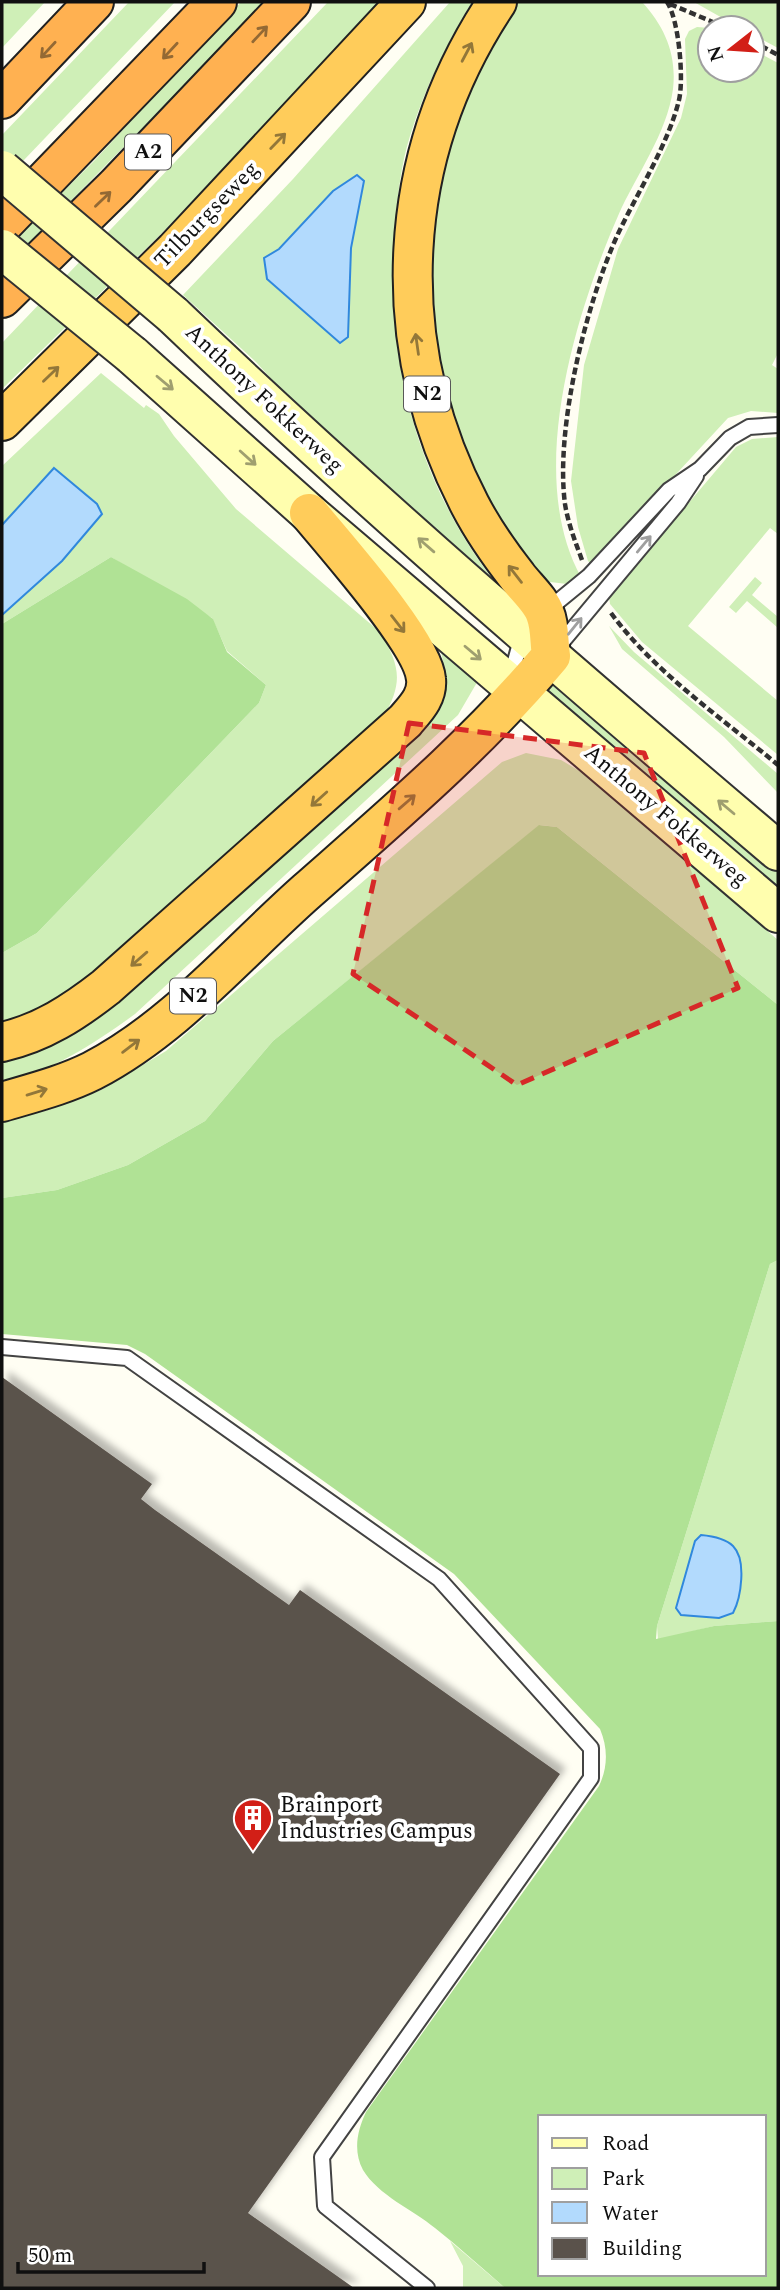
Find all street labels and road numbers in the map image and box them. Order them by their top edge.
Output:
road number: A2 [125,134,171,170]
street label: Tilburgseweg [146,153,268,277]
street label: Anthony Fokkerweg [177,316,351,482]
road number: N2 [404,376,450,412]
street label: Anthony Fokkerweg [576,736,756,896]
road number: N2 [170,978,216,1014]

